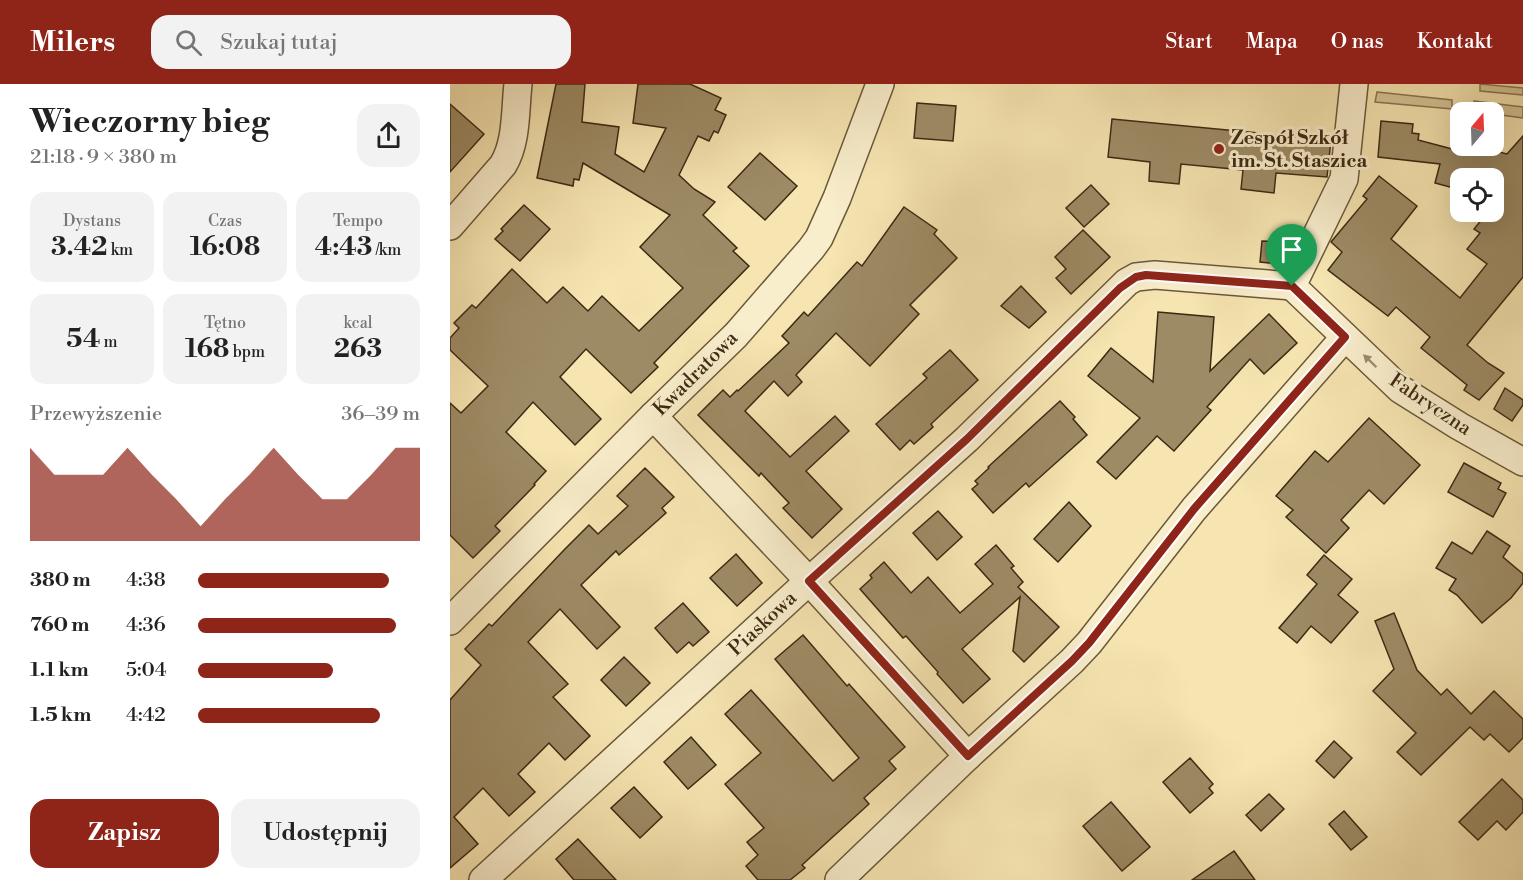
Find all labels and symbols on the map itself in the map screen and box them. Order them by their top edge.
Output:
north arrow [1450,102,1504,156]
place label: Zespół Szkół im. St. Staszica [1231,126,1368,174]
marker: Zespół Szkół im. St. Staszica [1212,142,1226,156]
pin [1266,224,1317,286]
street label: Kwadratowa [648,326,744,422]
one-way arrow [1363,355,1377,369]
street label: Fabryczna [1384,368,1477,442]
street label: Piaskowa [724,586,803,662]

